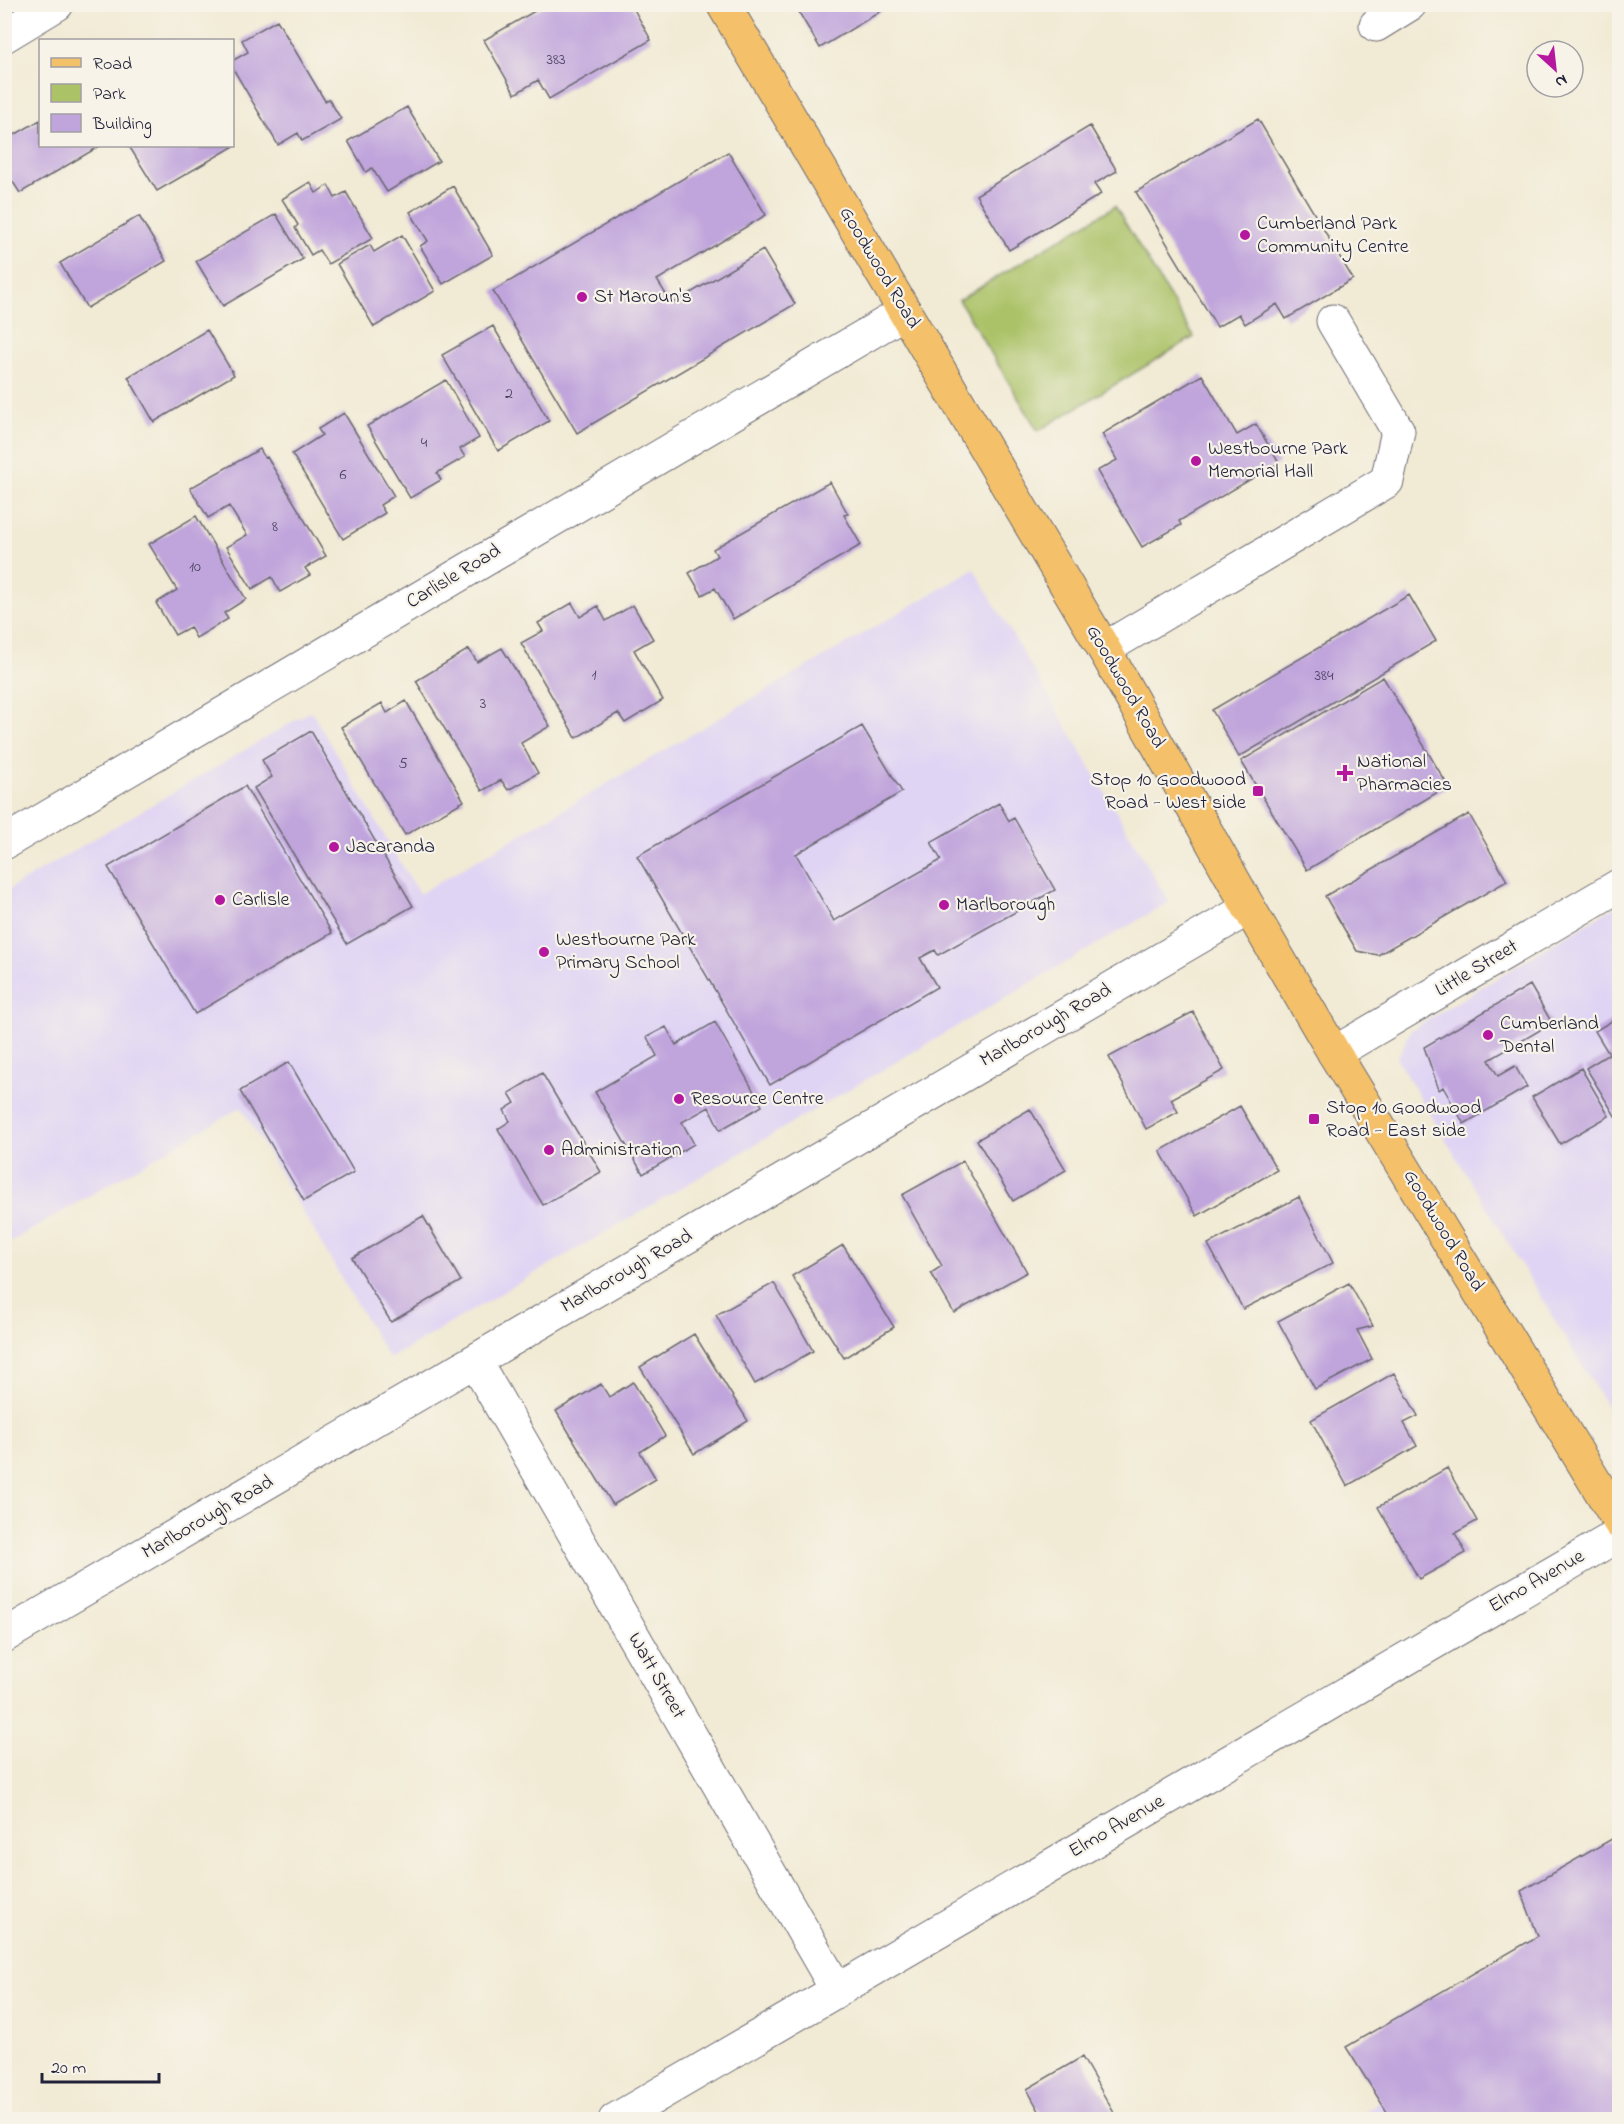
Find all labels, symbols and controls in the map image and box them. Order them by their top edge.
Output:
legend [39,39,234,147]
north arrow [1525,39,1585,99]
house number: 383 [546,48,566,72]
text: Road [93,52,132,78]
text: N [1550,67,1571,94]
text: Park [93,82,126,108]
text: Building [92,112,152,139]
street label: Goodwood Road [831,201,927,335]
place label: Cumberland Park Community Centre [1257,210,1409,262]
marker: Cumberland Park Community Centre [1238,228,1252,242]
place label: St Maroun's [594,283,692,312]
marker: St Maroun's [575,290,589,304]
house number: 2 [505,382,513,406]
house number: 4 [421,431,428,455]
place label: Westbourne Park Memorial Hall [1208,435,1348,487]
marker: Westbourne Park Memorial Hall [1189,454,1203,468]
house number: 6 [339,463,347,487]
house number: 8 [272,515,278,539]
street label: Carlisle Road [401,537,507,617]
house number: 10 [189,555,201,579]
street label: Goodwood Road [1078,620,1172,754]
house number: 1 [591,663,597,687]
house number: 384 [1314,664,1334,688]
house number: 3 [480,692,486,716]
place label: National Pharmacies [1357,748,1452,800]
house number: 5 [398,752,408,776]
place label: Stop 10 Goodwood Road - West side [1091,766,1246,818]
marker: National Pharmacies [1338,766,1352,780]
marker: Stop 10 Goodwood Road - West side [1251,784,1265,798]
place label: Jacaranda [346,833,435,862]
marker: Jacaranda [327,840,341,854]
place label: Carlisle [232,886,289,915]
place label: Marlborough [956,891,1055,921]
marker: Carlisle [213,893,227,907]
marker: Marlborough [937,898,951,912]
place label: Westbourne Park Primary School [556,926,696,978]
street label: Little Street [1430,933,1524,1005]
marker: Westbourne Park Primary School [537,945,551,959]
street label: Marlborough Road [975,977,1118,1076]
place label: Cumberland Dental [1499,1010,1599,1062]
marker: Cumberland Dental [1481,1028,1495,1042]
place label: Resource Centre [691,1085,824,1114]
marker: Resource Centre [672,1092,686,1106]
place label: Stop 10 Goodwood Road - East side [1326,1094,1481,1146]
marker: Stop 10 Goodwood Road - East side [1307,1112,1321,1126]
place label: Administration [561,1136,682,1165]
marker: Administration [542,1143,556,1157]
street label: Goodwood Road [1395,1164,1491,1298]
street label: Marlborough Road [556,1223,699,1322]
street label: Marlborough Road [137,1469,280,1568]
street label: Elmo Avenue [1484,1543,1590,1621]
street label: Watt Street [620,1628,692,1725]
street label: Elmo Avenue [1064,1788,1170,1866]
scale bar [42,2046,159,2084]
text: 20 m [51,2056,86,2082]

